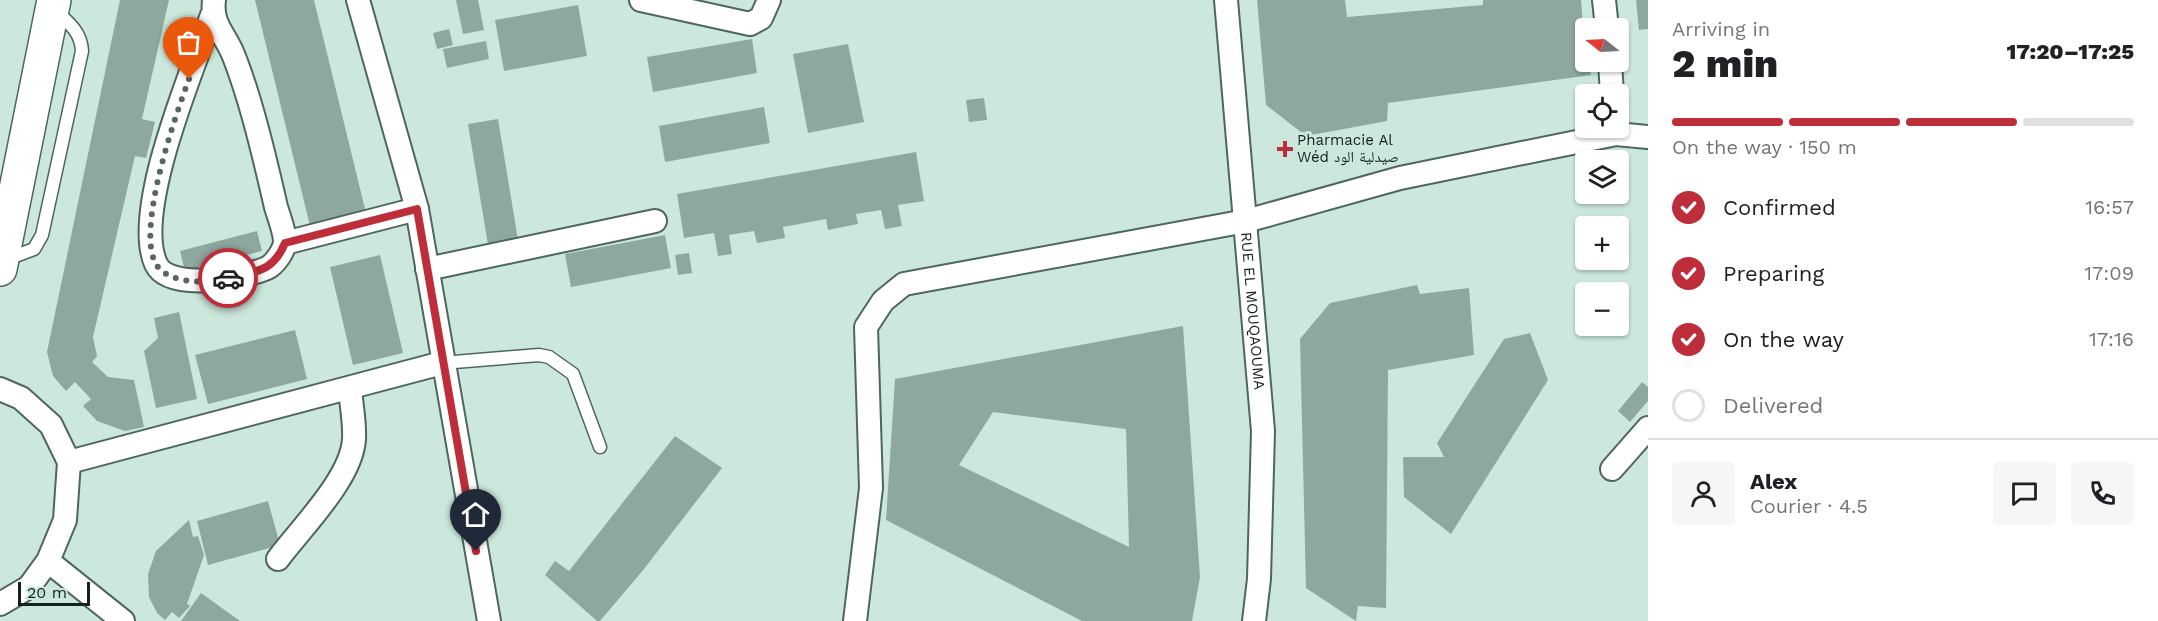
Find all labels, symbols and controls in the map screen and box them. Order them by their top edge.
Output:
pin [163,17,214,79]
text: Arriving in [1672,17,1770,41]
north arrow [1575,18,1629,72]
map controls [1575,18,1629,336]
icon: bag [172,26,205,59]
text: 17:20–17:25 [2006,39,2134,64]
text: 2 min [1672,41,1778,86]
button: locate [1575,84,1629,138]
place label: Pharmacie Al Wéd صيدلية الود [1297,131,1399,166]
text: On the way · 150 m [1672,135,1857,159]
marker: Pharmacie Al Wéd صيدلية الود [1278,142,1292,156]
button: layers [1575,150,1629,204]
icon: check [1672,191,1705,224]
text: Confirmed [1723,195,1836,220]
text: 16:57 [2085,195,2134,219]
button: + [1575,216,1629,270]
street label: RUE EL MOUQAOUMA [1237,231,1268,391]
courier [198,248,258,308]
icon: check [1672,257,1705,290]
text: Preparing [1723,261,1824,286]
text: 17:09 [2084,261,2134,285]
icon: car [212,262,245,295]
button: − [1575,282,1629,336]
icon: check [1672,323,1705,356]
text: On the way [1723,327,1844,352]
text: 17:16 [2089,327,2134,351]
text: Delivered [1723,393,1823,418]
button: person [1672,462,1735,525]
button: chat [1993,462,2056,525]
button: phone [2071,462,2134,525]
text: Alex [1750,469,1797,494]
pin [450,489,501,551]
text: Courier · 4.5 [1750,494,1868,518]
icon: home [459,498,492,531]
scale bar [18,579,90,606]
text: 20 m [27,583,67,602]

